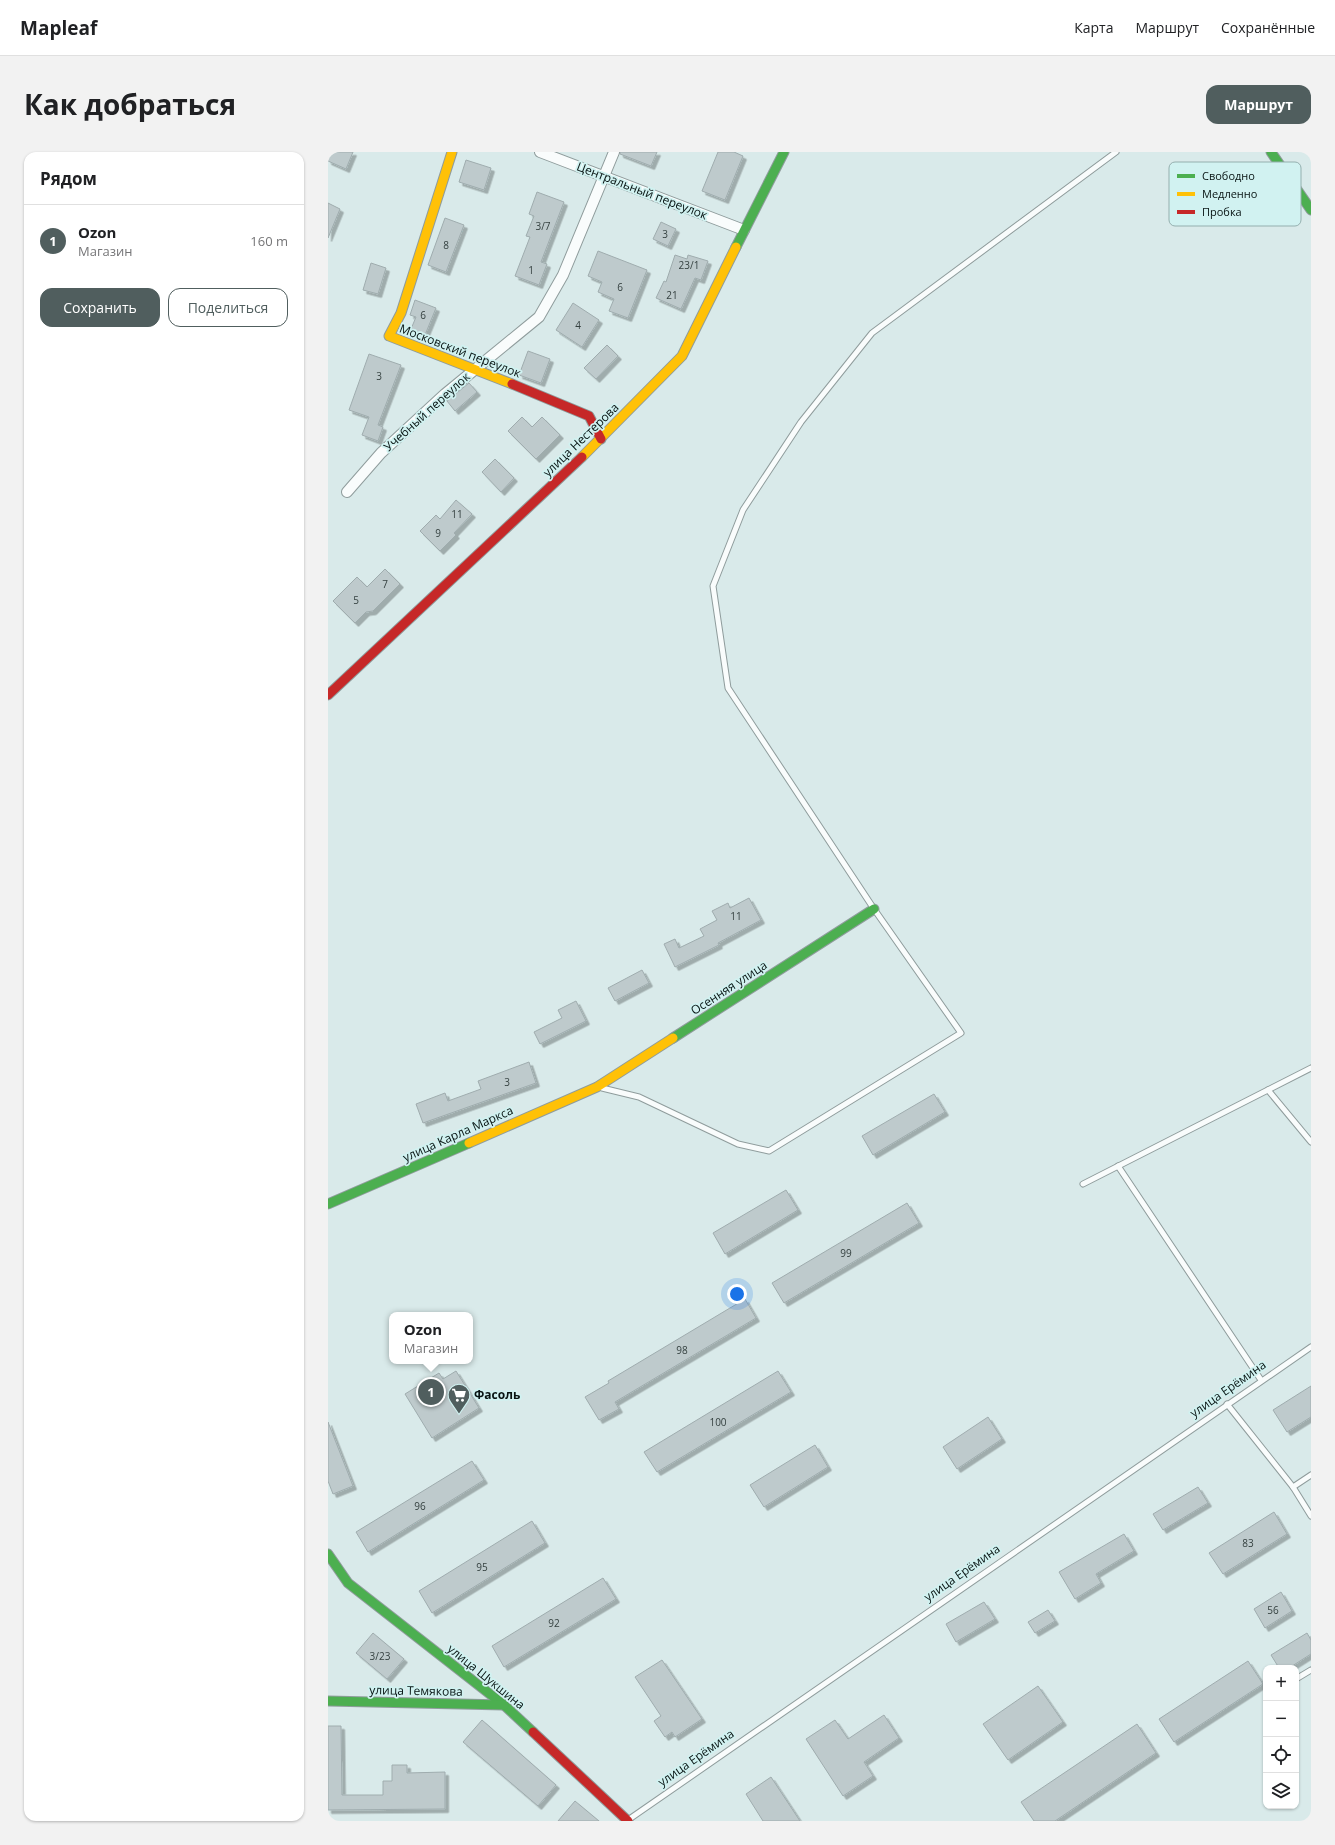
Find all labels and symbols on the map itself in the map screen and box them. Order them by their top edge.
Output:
street label: Центральный переулок [574,158,711,224]
legend [1169,162,1301,226]
text: Свободно [1202,168,1255,183]
text: Медленно [1202,186,1258,201]
text: Пробка [1202,204,1242,219]
house number: 3/7 [535,219,551,233]
house number: 3 [662,227,668,241]
house number: 8 [443,238,449,252]
house number: 23/1 [679,258,699,272]
house number: 1 [528,263,534,277]
house number: 6 [617,280,623,294]
house number: 21 [666,288,678,302]
house number: 6 [420,308,426,322]
house number: 4 [575,318,581,332]
street label: Московский переулок [397,319,524,382]
street label: Учебный переулок [380,368,474,455]
house number: 3 [376,369,382,383]
street label: улица Нестерова [539,399,622,480]
house number: 11 [451,507,463,521]
house number: 9 [435,526,441,540]
house number: 7 [382,577,388,591]
house number: 5 [353,593,359,607]
house number: 11 [730,909,742,923]
street label: Осенняя улица [687,956,770,1019]
house number: 3 [504,1075,510,1089]
street label: улица Карла Маркса [400,1102,516,1166]
house number: 99 [840,1246,852,1260]
your location [727,1284,747,1304]
house number: 98 [676,1343,688,1357]
street label: улица Ерёмина [1186,1356,1269,1421]
pin: 1 [418,1377,444,1407]
supermarket icon: Фасоль [446,1382,472,1415]
place label: Фасоль [474,1386,520,1403]
house number: 100 [709,1415,727,1429]
house number: 96 [414,1499,426,1513]
house number: 83 [1242,1536,1254,1550]
street label: улица Ерёмина [920,1540,1003,1605]
house number: 95 [476,1560,488,1574]
house number: 56 [1267,1603,1279,1617]
house number: 92 [548,1616,560,1630]
street label: улица Шукшина [444,1640,529,1713]
house number: 3/23 [370,1649,391,1663]
street label: улица Темякова [369,1681,463,1700]
street label: улица Ерёмина [654,1725,737,1790]

